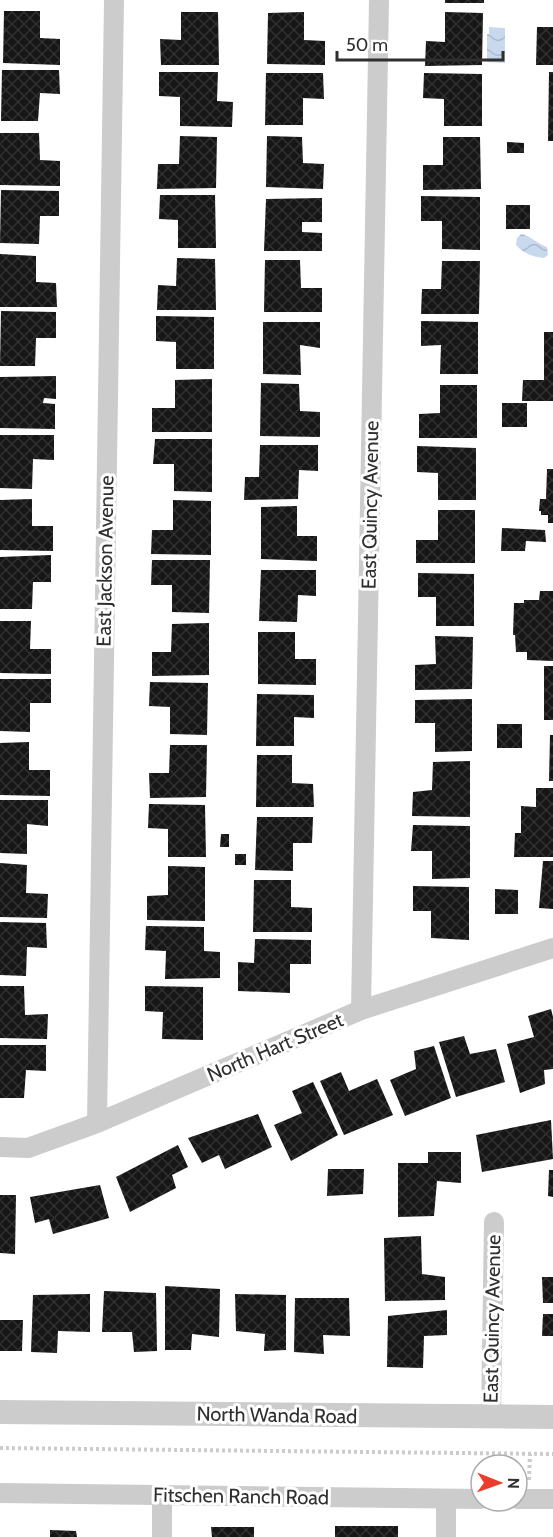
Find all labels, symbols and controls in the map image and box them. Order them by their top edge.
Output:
scale bar [337,24,504,62]
text: 50 m [346,34,388,56]
street label: East Quincy Avenue [357,421,383,589]
street label: East Jackson Avenue [92,475,118,647]
street label: North Hart Street [203,1007,347,1087]
street label: East Quincy Avenue [479,1235,505,1403]
street label: North Wanda Road [196,1402,358,1428]
north arrow [469,1453,529,1513]
text: N [504,1477,523,1489]
street label: Fitschen Ranch Road [153,1482,329,1510]

